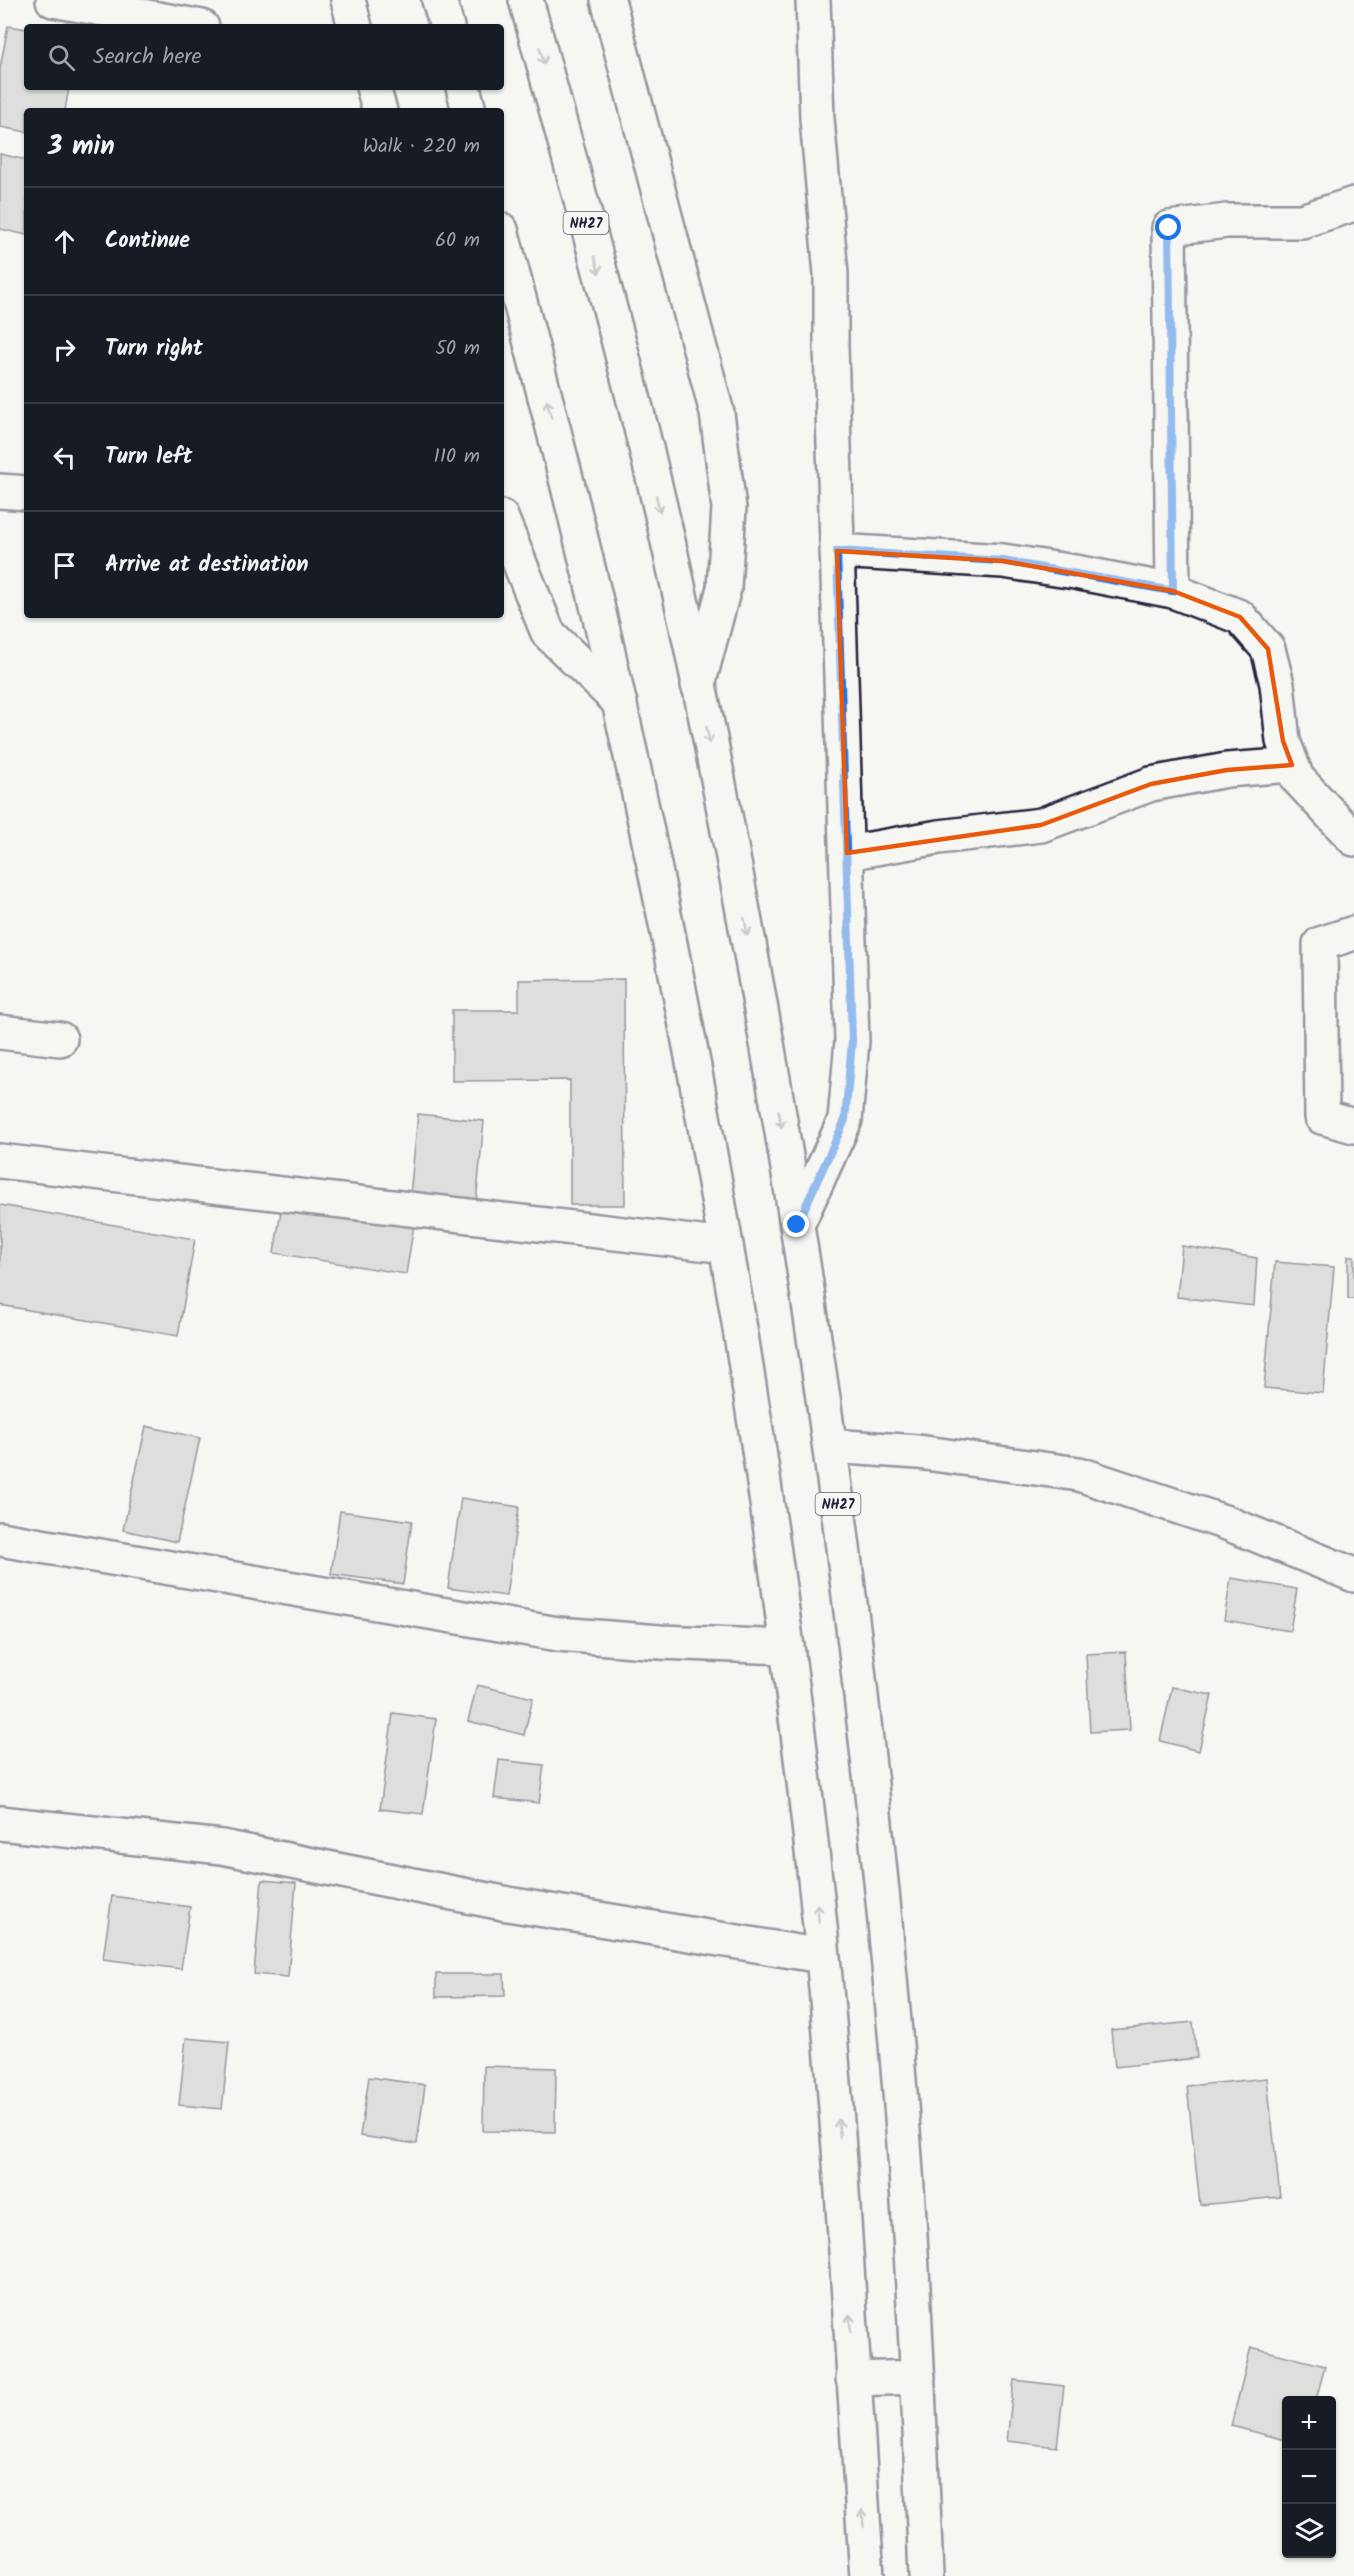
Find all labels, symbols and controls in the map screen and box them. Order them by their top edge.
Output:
search box [24,24,504,90]
text: Search here [93,40,201,75]
icon: search [45,41,78,74]
one-way arrow [536,47,548,66]
text: 3 min [48,126,115,168]
text: Walk · 220 m [363,131,480,163]
road number: NH27 [564,212,608,234]
route start [1155,214,1181,240]
text: Continue [105,224,190,259]
icon: ahead [48,225,81,258]
text: 60 m [435,225,480,257]
one-way arrow [592,255,604,274]
text: Turn right [105,332,203,367]
icon: right [48,333,81,366]
text: 50 m [435,333,480,365]
one-way arrow [542,400,554,419]
text: Turn left [105,440,192,475]
icon: left [48,441,81,474]
text: 110 m [434,441,480,473]
one-way arrow [653,494,665,513]
text: Arrive at destination [105,548,308,583]
icon: arrive [48,549,81,582]
one-way arrow [703,725,714,745]
one-way arrow [741,916,752,936]
one-way arrow [775,1108,786,1128]
route end [783,1211,809,1237]
road number: NH27 [816,1493,860,1515]
one-way arrow [812,1904,823,1924]
one-way arrow [833,2119,844,2139]
one-way arrow [844,2314,855,2334]
map controls [1282,2396,1336,2558]
button: + [1282,2396,1336,2450]
button: − [1282,2450,1336,2504]
button: layers [1282,2504,1336,2558]
one-way arrow [857,2508,868,2528]

